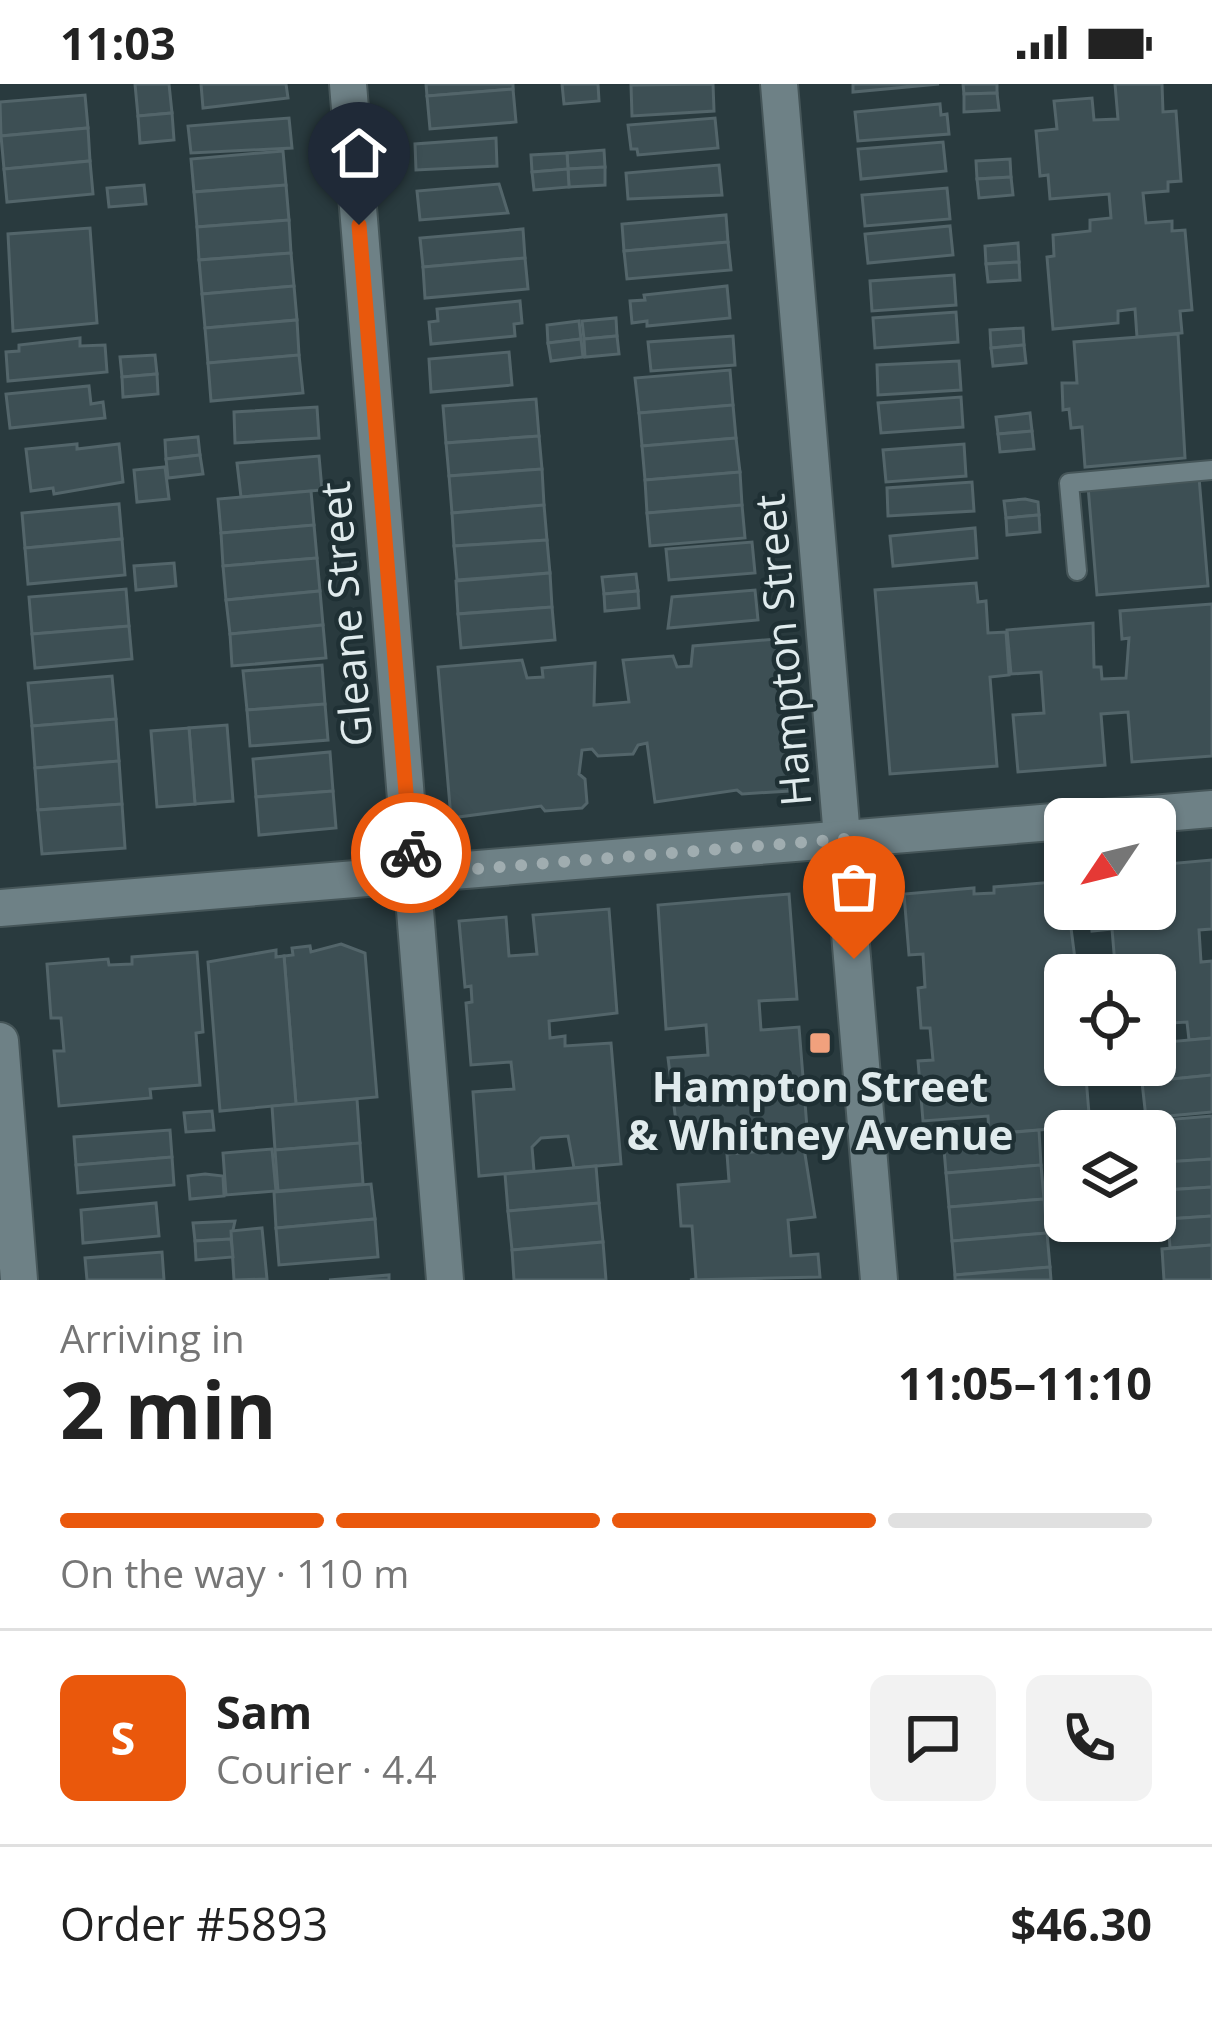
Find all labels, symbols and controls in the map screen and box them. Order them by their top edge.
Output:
text: 11:03 [60,12,176,73]
pin [308,102,410,225]
icon: home [326,120,392,186]
street label: Gleane Street [305,479,384,749]
street label: Hampton Street [739,492,824,809]
courier [351,793,471,913]
north arrow [1044,798,1176,930]
map controls [1044,798,1176,1242]
icon: bike [378,820,444,886]
pin [803,836,905,959]
icon: bag [821,854,887,920]
button: locate [1044,954,1176,1086]
marker: Hampton Street & Whitney Avenue [807,1030,833,1056]
place label: Hampton Street & Whitney Avenue [627,1057,1013,1162]
button: layers [1044,1110,1176,1242]
text: Arriving in [60,1311,245,1364]
text: 11:05–11:10 [898,1352,1152,1413]
text: 2 min [60,1356,277,1462]
text: On the way · 110 m [60,1546,409,1599]
button: chat [870,1675,996,1801]
button: phone [1026,1675,1152,1801]
text: Sam [216,1681,312,1742]
text: S [111,1707,135,1768]
text: Courier · 4.4 [216,1742,437,1795]
text: Order #5893 [60,1893,328,1954]
text: $46.30 [1011,1893,1152,1954]

